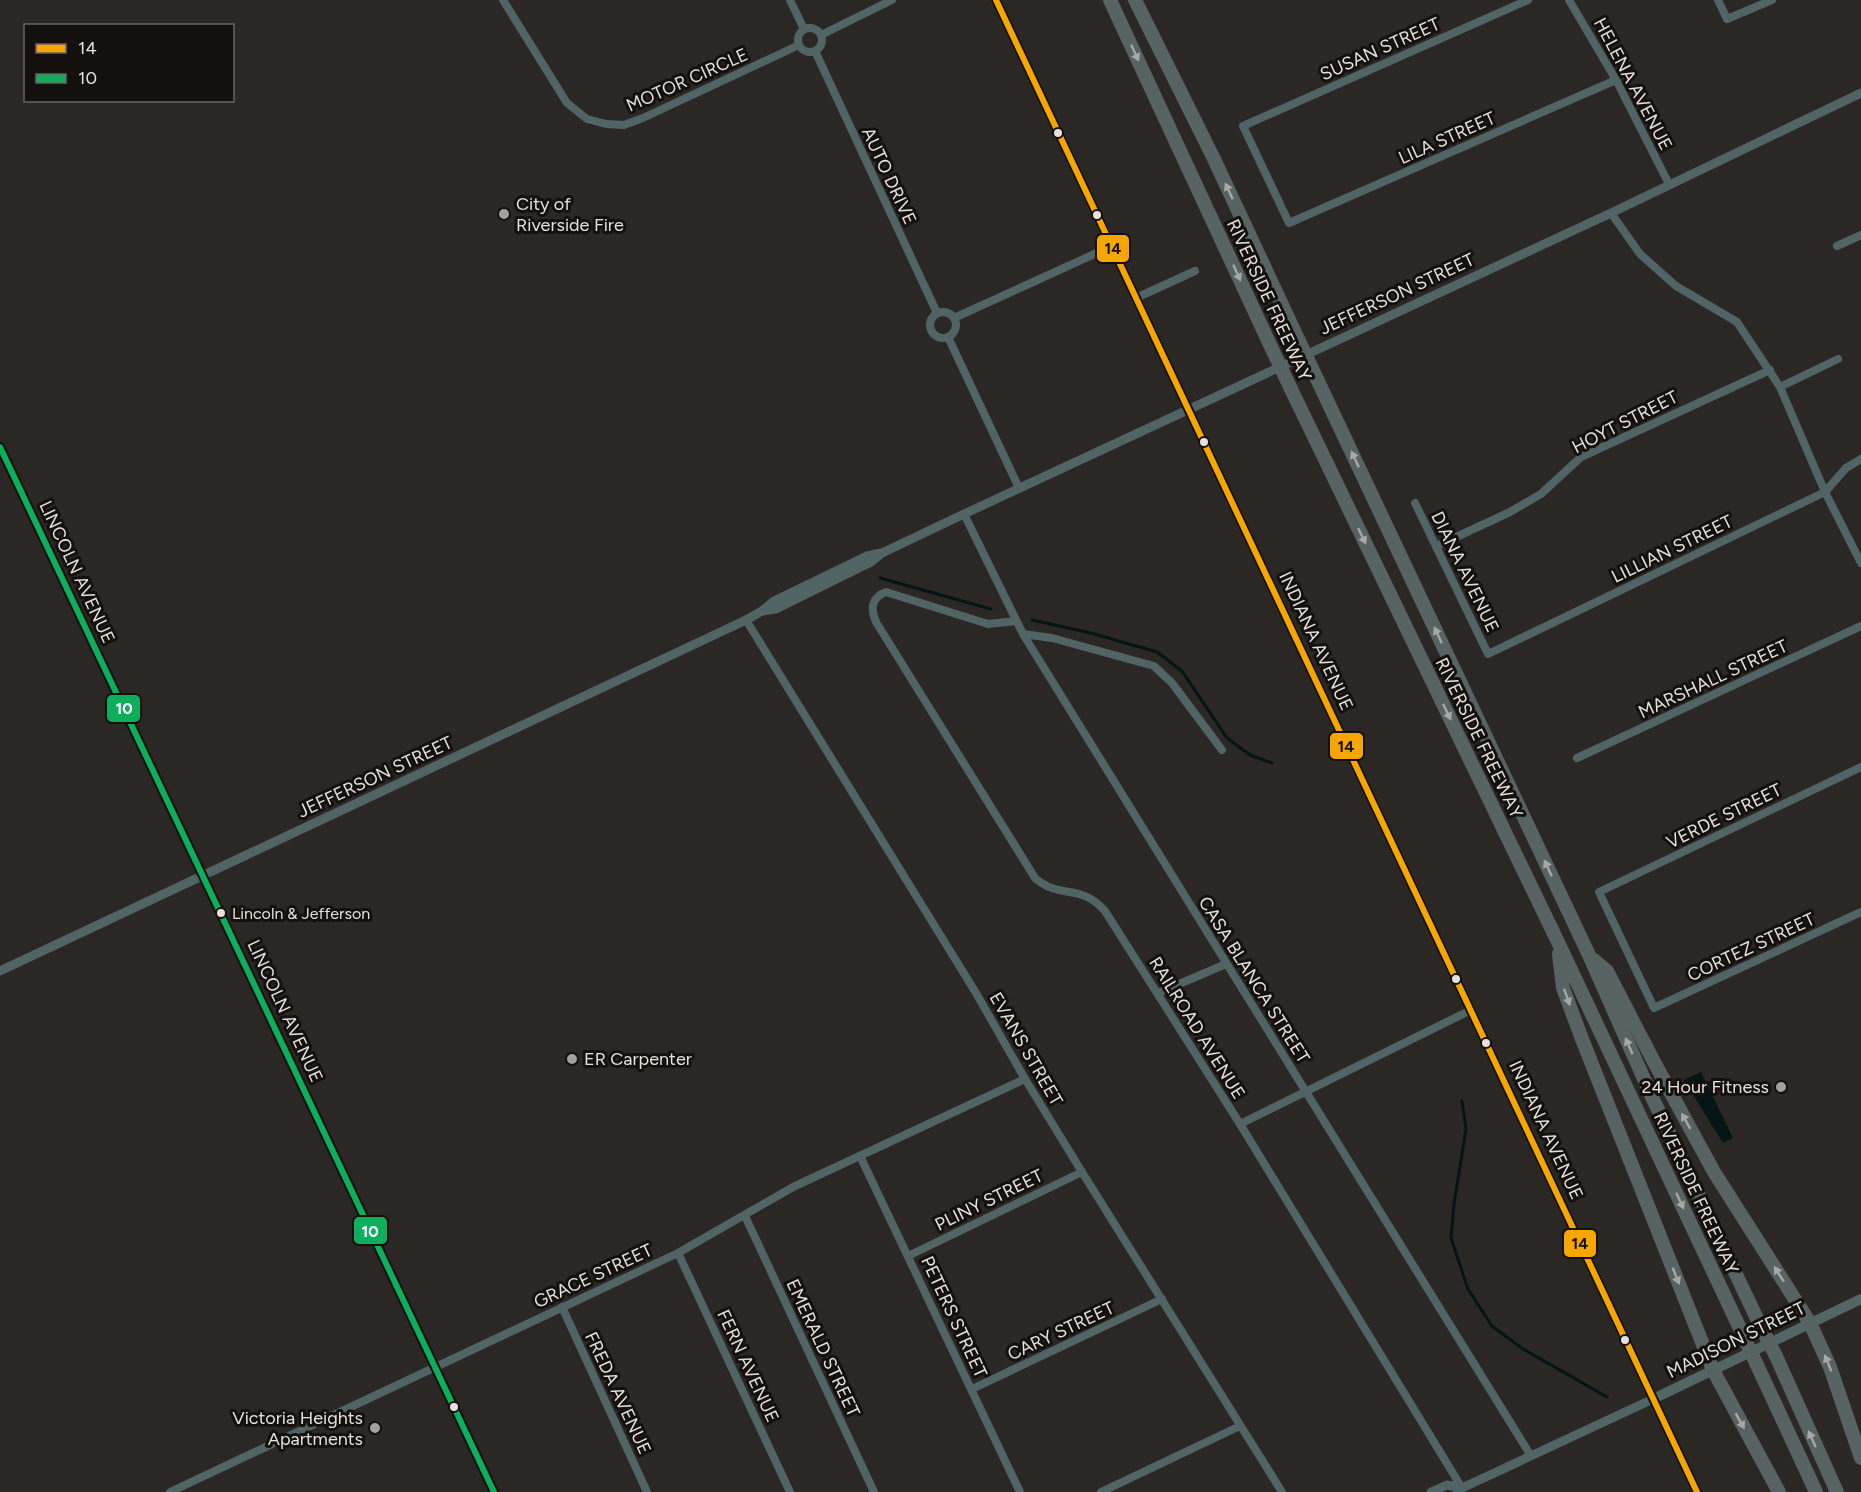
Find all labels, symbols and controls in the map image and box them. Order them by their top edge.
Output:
street label: SUSAN STREET [1317,13,1443,85]
street label: HELENA AVENUE [1589,14,1677,154]
legend [24,24,234,102]
text: 14 [78,37,97,59]
street label: MOTOR CIRCLE [623,43,751,117]
one-way arrow [1130,45,1139,62]
text: 10 [78,67,97,89]
street label: LILA STREET [1395,107,1499,169]
street label: AUTO DRIVE [857,124,921,228]
unlabelled marker [1052,127,1064,139]
one-way arrow [1224,181,1234,199]
place label: City of Riverside Fire [516,193,624,236]
marker: City of Riverside Fire [497,207,511,221]
unlabelled marker [1091,209,1103,221]
street label: RIVERSIDE FREEWAY [1222,216,1316,384]
line badge: 14 [1096,234,1130,263]
text: 14 [1105,239,1121,258]
street label: JEFFERSON STREET [1316,248,1478,340]
one-way arrow [1232,264,1241,281]
street label: HOYT STREET [1568,386,1682,458]
unlabelled marker [1198,436,1210,448]
one-way arrow [1350,450,1359,467]
street label: LINCOLN AVENUE [34,497,120,647]
street label: DIANA AVENUE [1426,508,1504,636]
street label: LILLIAN STREET [1608,510,1736,588]
one-way arrow [1358,528,1367,545]
street label: INDIANA AVENUE [1274,568,1358,714]
one-way arrow [1433,627,1442,644]
street label: MARSHALL STREET [1635,635,1791,723]
street label: RIVERSIDE FREEWAY [1431,654,1527,822]
line badge: 10 [106,694,141,723]
text: 10 [115,699,133,718]
one-way arrow [1442,704,1451,721]
street label: JEFFERSON STREET [294,731,456,823]
line badge: 14 [1329,732,1364,760]
text: 14 [1338,737,1354,756]
street label: VERDE STREET [1663,779,1785,853]
one-way arrow [1544,860,1553,877]
street label: CASA BLANCA STREET [1194,893,1314,1067]
place label: Lincoln & Jefferson [232,904,370,923]
marker: Lincoln & Jefferson [215,907,227,919]
street label: CORTEZ STREET [1684,908,1818,986]
street label: LINCOLN AVENUE [242,936,328,1086]
street label: RAILROAD AVENUE [1144,953,1250,1103]
unlabelled marker [1450,973,1462,985]
street label: EVANS STREET [985,988,1067,1110]
one-way arrow [1562,988,1572,1006]
one-way arrow [1624,1036,1634,1054]
unlabelled marker [1480,1037,1492,1049]
place label: ER Carpenter [584,1048,692,1070]
marker: ER Carpenter [565,1052,579,1066]
street label: INDIANA AVENUE [1504,1057,1588,1203]
place label: 24 Hour Fitness [1641,1076,1769,1098]
marker: 24 Hour Fitness [1774,1080,1788,1094]
street label: RIVERSIDE FREEWAY [1649,1109,1743,1277]
one-way arrow [1681,1112,1691,1129]
street label: PLINY STREET [931,1164,1047,1236]
one-way arrow [1675,1193,1684,1210]
line badge: 10 [353,1216,388,1245]
text: 10 [361,1222,379,1241]
line badge: 14 [1563,1229,1597,1258]
text: 14 [1572,1234,1588,1253]
street label: GRACE STREET [530,1239,656,1313]
street label: PETERS STREET [916,1253,992,1381]
one-way arrow [1774,1266,1785,1282]
one-way arrow [1671,1268,1681,1286]
street label: EMERALD STREET [781,1276,865,1421]
street label: CARY STREET [1004,1297,1118,1365]
street label: MADISON STREET [1663,1297,1809,1383]
street label: FERN AVENUE [712,1306,784,1426]
street label: FREDA AVENUE [580,1328,656,1458]
unlabelled marker [1619,1334,1631,1346]
one-way arrow [1823,1354,1832,1372]
unlabelled marker [448,1401,460,1413]
place label: Victoria Heights Apartments [232,1407,363,1450]
one-way arrow [1735,1413,1745,1430]
marker: Victoria Heights Apartments [368,1421,382,1435]
one-way arrow [1807,1430,1816,1448]

